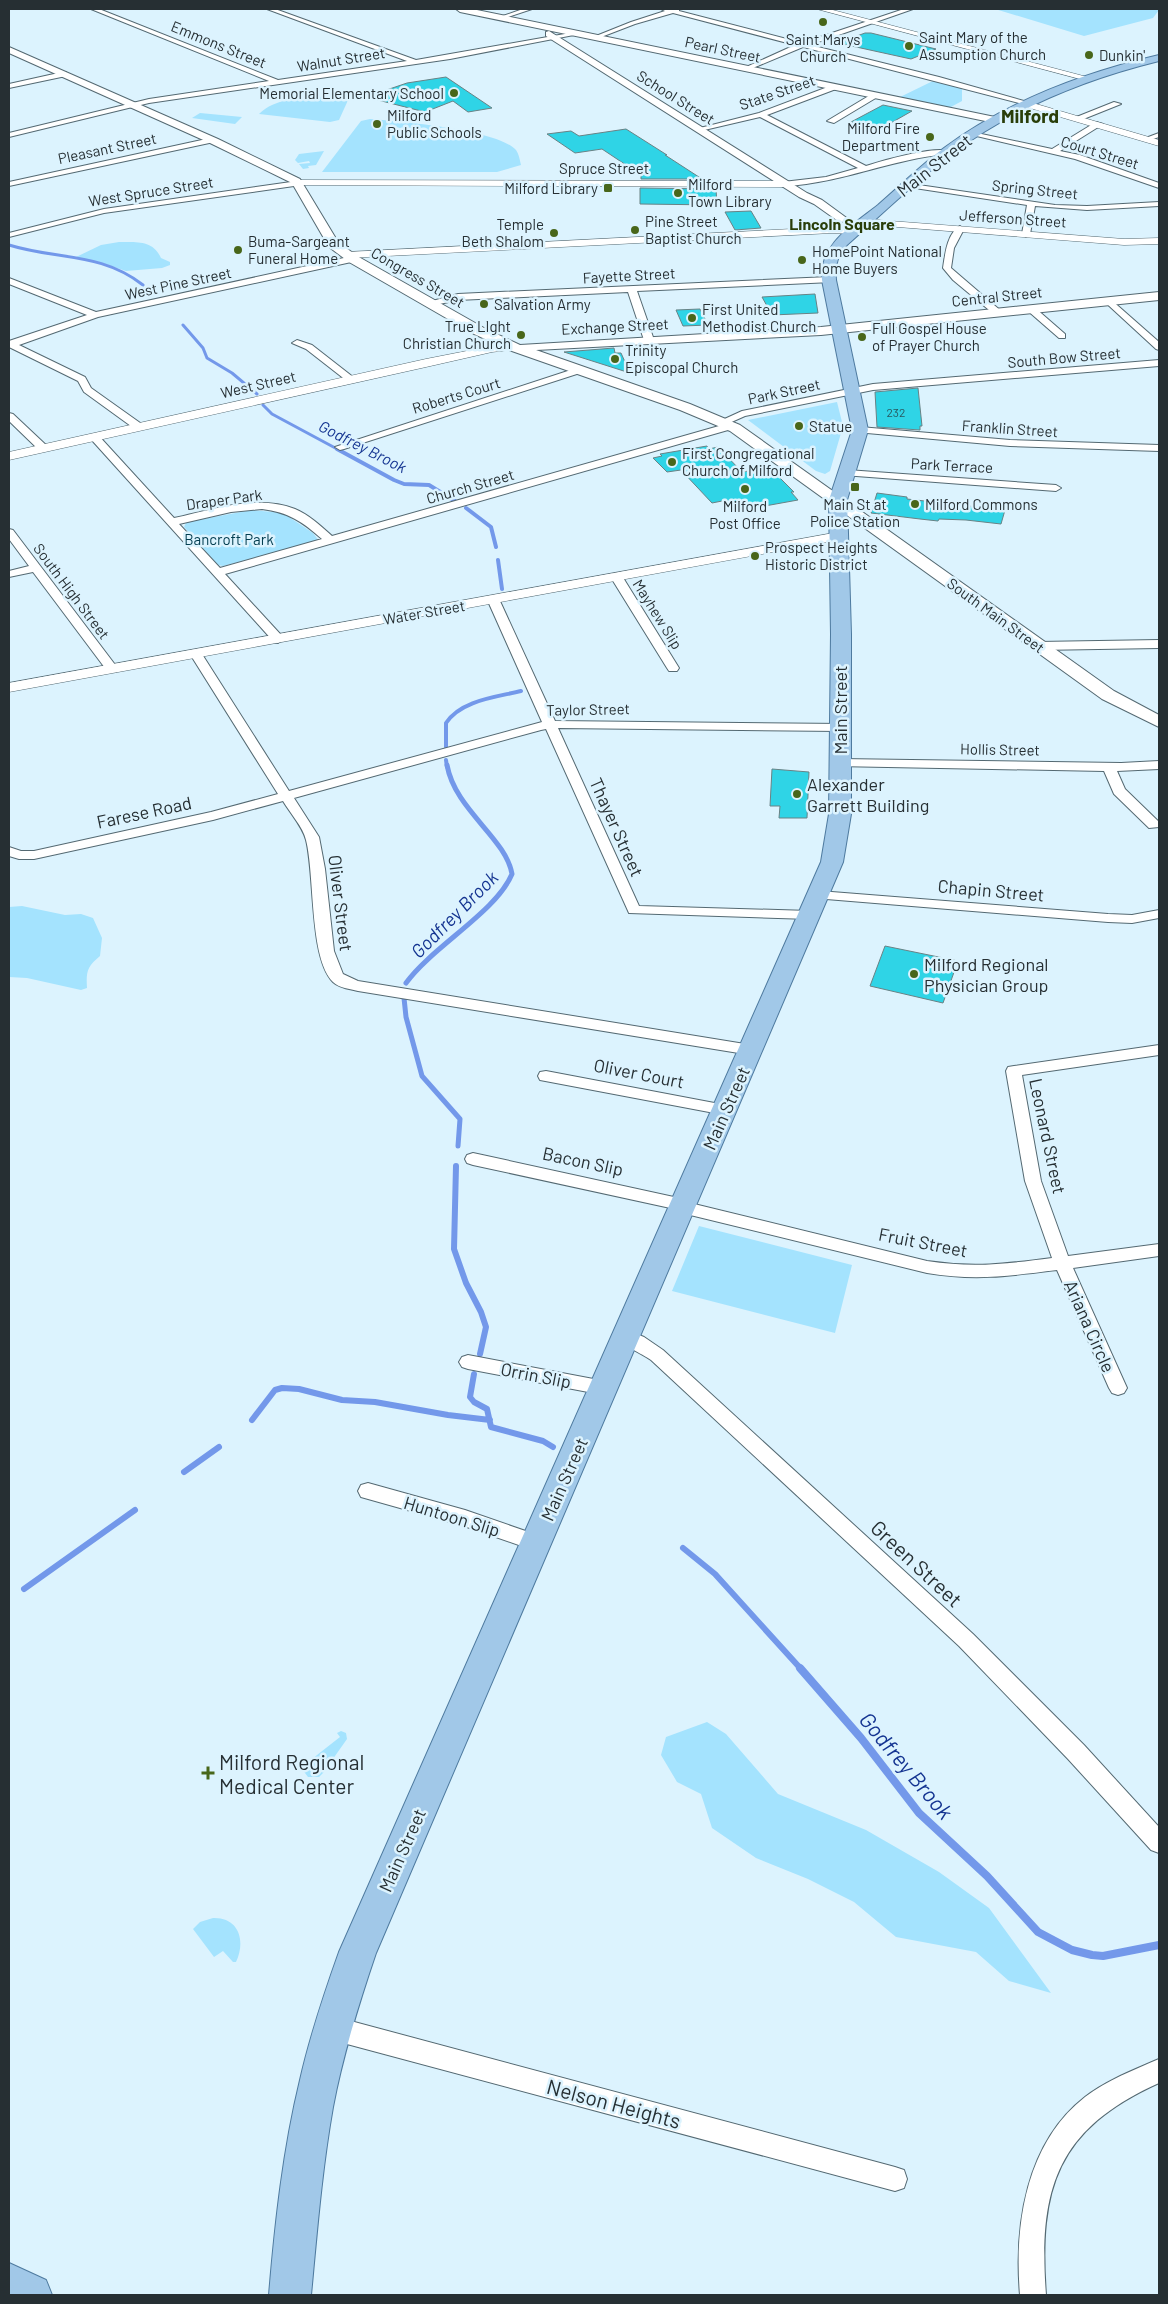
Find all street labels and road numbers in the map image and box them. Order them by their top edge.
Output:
street label: Emmons Street [169,17,269,71]
street label: Pearl Street [683,32,763,66]
street label: Walnut Street [296,43,386,75]
street label: School Street [634,66,718,128]
street label: State Street [737,71,817,113]
street label: Pleasant Street [56,129,158,167]
street label: Main Street [892,129,976,201]
street label: Court Street [1059,132,1141,172]
street label: Spruce Street [559,159,649,177]
street label: West Spruce Street [87,172,215,210]
street label: Spring Street [991,176,1079,202]
street label: Jefferson Street [959,205,1067,231]
street label: Congress Street [368,243,468,311]
street label: West Pine Street [123,263,233,303]
street label: Fayette Street [582,264,676,286]
street label: Central Street [951,282,1043,310]
street label: Exchange Street [561,314,669,338]
street label: South Bow Street [1007,343,1121,371]
street label: West Street [219,367,297,401]
street label: Roberts Court [410,373,502,417]
street label: Park Street [746,375,822,407]
street label: Franklin Street [961,416,1059,440]
street label: Park Terrace [910,454,994,476]
street label: Church Street [424,465,516,507]
street label: Draper Park [185,485,264,513]
street label: South High Street [30,540,114,642]
street label: South Main Street [944,574,1048,656]
street label: Mayhew Slip [629,576,687,652]
street label: Water Street [382,596,466,628]
street label: Main Street [829,665,851,755]
street label: Taylor Street [546,699,630,719]
street label: Hollis Street [960,739,1040,759]
street label: Thayer Street [585,774,649,880]
street label: Farese Road [95,791,193,833]
street label: Oliver Street [324,853,358,953]
street label: Chapin Street [937,874,1045,906]
street label: Oliver Court [592,1053,686,1093]
street label: Main Street [698,1063,754,1153]
street label: Leonard Street [1025,1076,1071,1196]
street label: Bacon Slip [541,1142,625,1180]
street label: Fruit Street [877,1223,969,1261]
street label: Ariana Circle [1060,1276,1120,1376]
street label: Orrin Slip [499,1357,573,1393]
street label: Main Street [536,1434,592,1524]
street label: Huntoon Slip [401,1491,503,1541]
street label: Green Street [866,1514,968,1612]
street label: Main Street [374,1805,430,1895]
street label: Nelson Heights [544,2073,684,2133]

